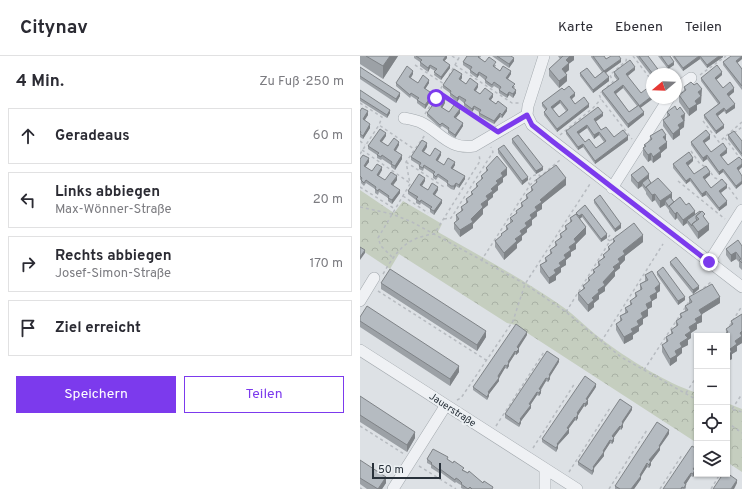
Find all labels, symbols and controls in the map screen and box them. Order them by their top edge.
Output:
text: Citynav [20,16,88,40]
text: Karte [558,19,593,36]
text: Ebenen [615,19,663,36]
text: Teilen [685,19,722,36]
north arrow [646,68,682,104]
text: 4 Min. [16,71,64,93]
text: Zu Fuß · 250 m [259,74,344,90]
route start [427,89,445,107]
icon: ahead [17,125,39,147]
text: Geradeaus [55,127,130,146]
text: 60 m [313,128,343,144]
text: Links abbiegen [55,183,160,202]
icon: left [17,189,39,211]
text: 20 m [313,192,343,208]
text: Max-Wönner-Straße [55,202,171,218]
text: Rechts abbiegen [55,247,172,266]
icon: right [17,253,39,275]
route end [700,253,718,271]
text: 170 m [309,256,343,272]
text: Josef-Simon-Straße [55,266,171,282]
icon: arrive [17,317,39,339]
text: Ziel erreicht [55,319,141,338]
map controls [694,333,730,477]
button: + [694,333,730,369]
button: − [694,369,730,405]
button: Speichern [16,376,176,413]
button: Teilen [184,376,344,413]
street label: Jauerstraße [426,390,478,430]
button: locate [694,405,730,441]
button: layers [694,441,730,477]
scale bar [372,461,441,480]
text: 50 m [378,463,404,477]

